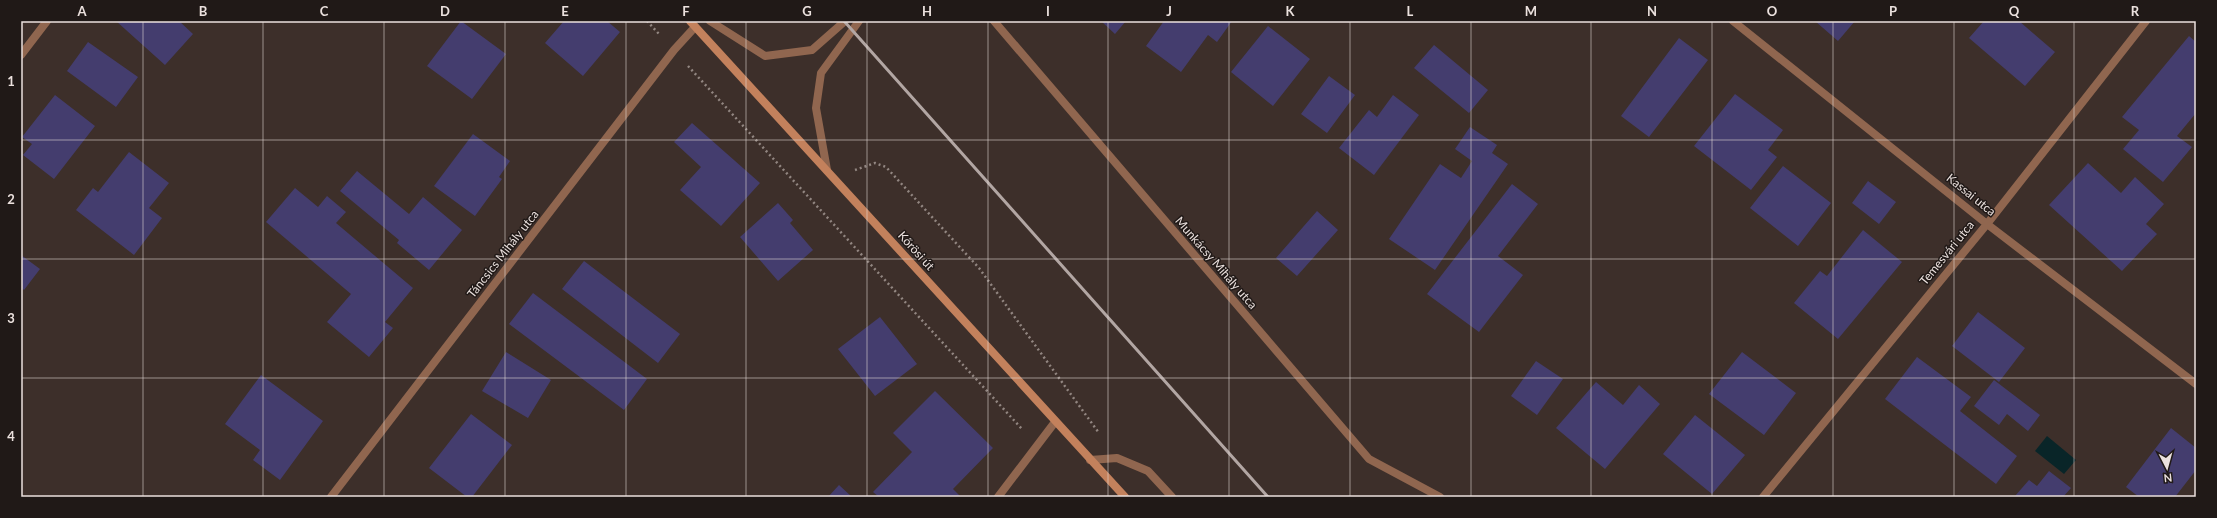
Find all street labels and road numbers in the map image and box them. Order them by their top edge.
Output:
street label: Kassai utca [1944,170,1999,219]
street label: Táncsics Mihály utca [464,207,542,301]
street label: Munkácsy Mihály utca [1172,213,1261,312]
street label: Temesvári utca [1916,218,1977,288]
street label: Kőrösi út [895,228,938,274]

